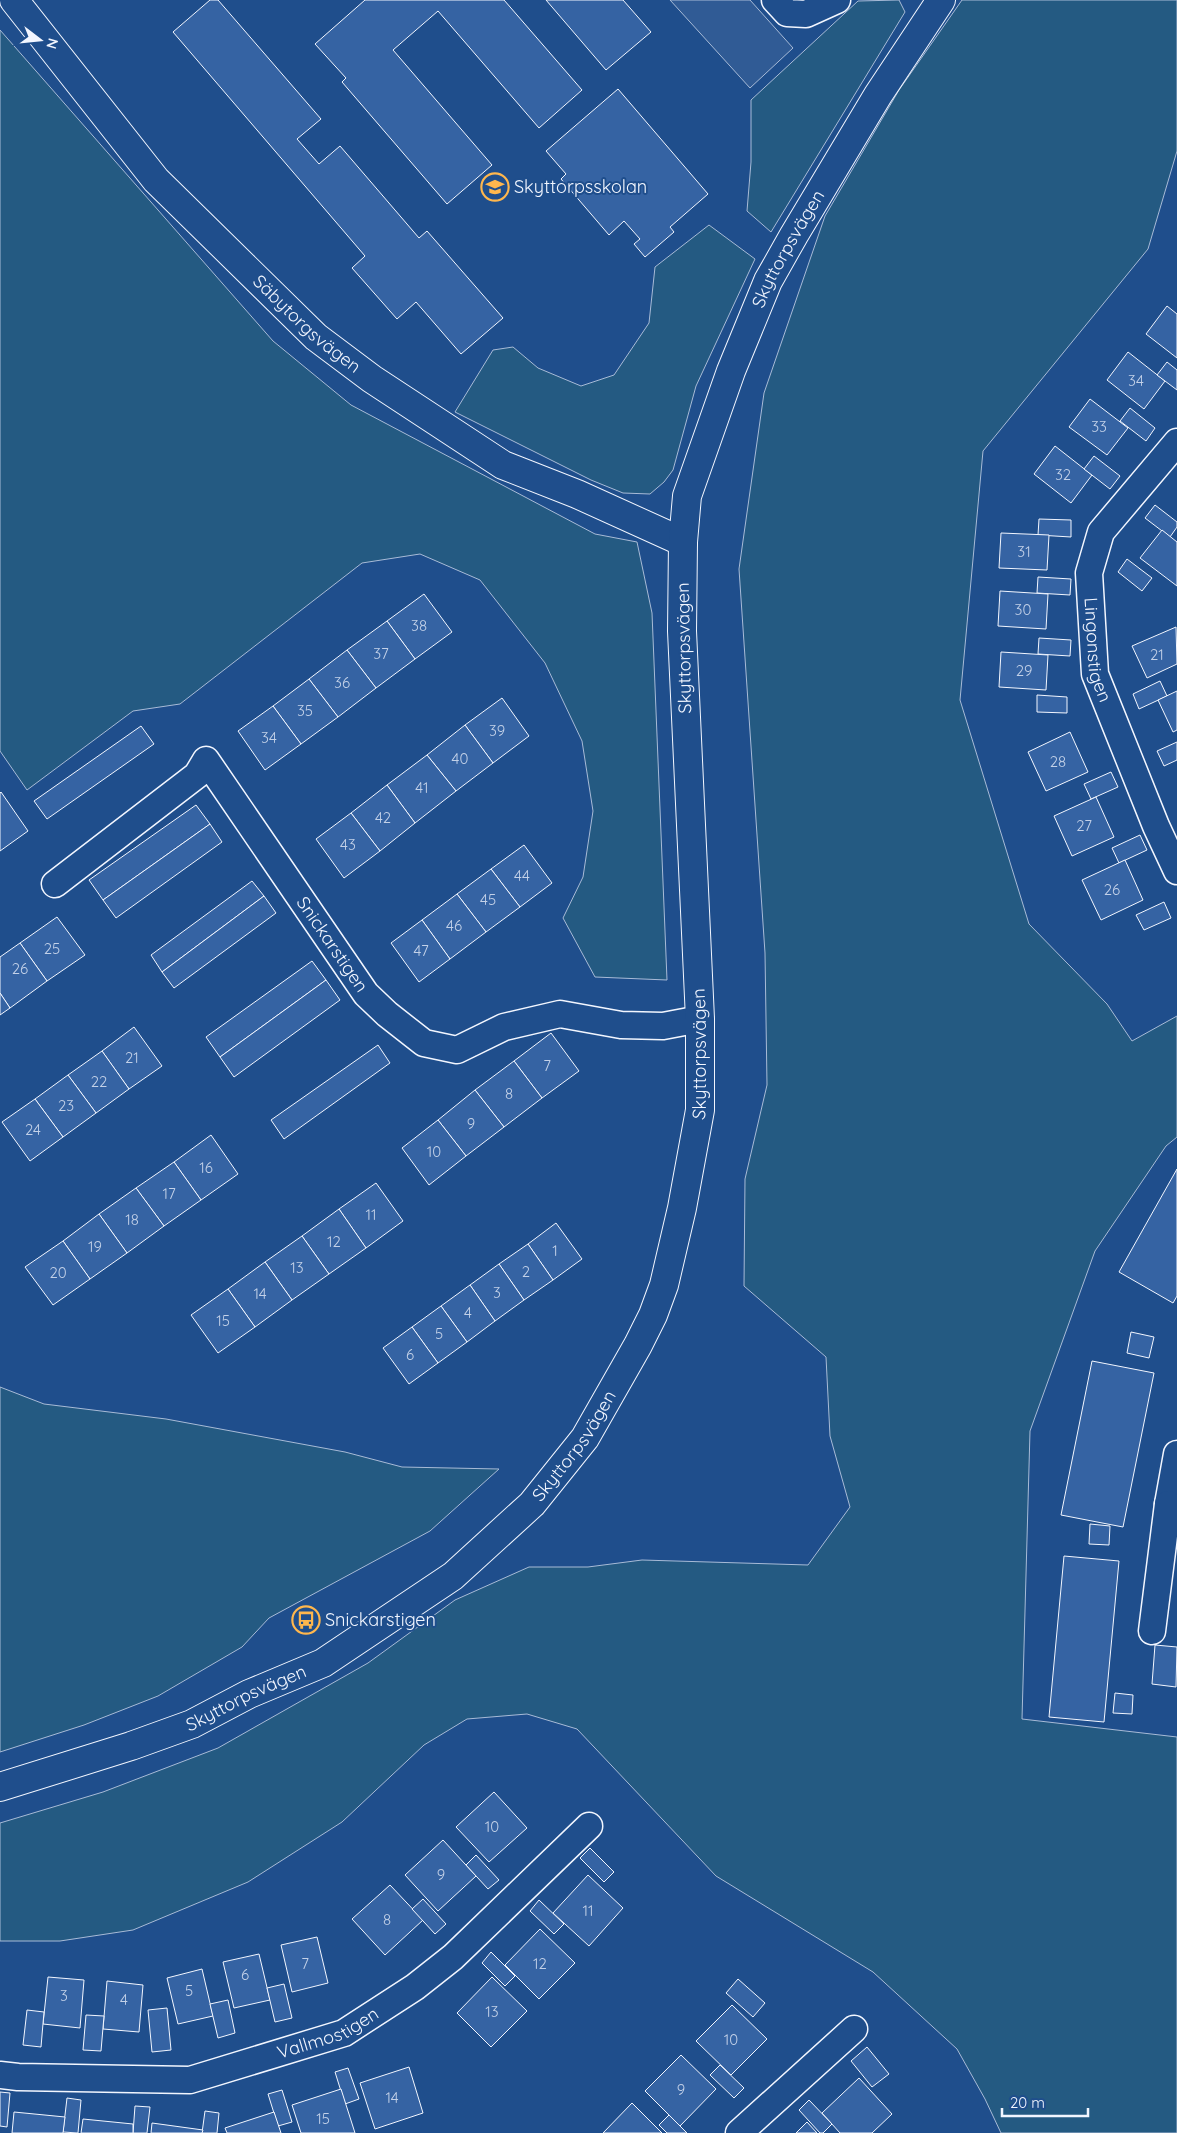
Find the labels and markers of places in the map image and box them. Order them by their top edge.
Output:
school or university icon: Skyttorpsskolan [480,172,510,202]
place label: Skyttorpsskolan [514,175,647,198]
bus stop icon: Snickarstigen [291,1605,321,1635]
place label: Snickarstigen [325,1608,436,1631]

